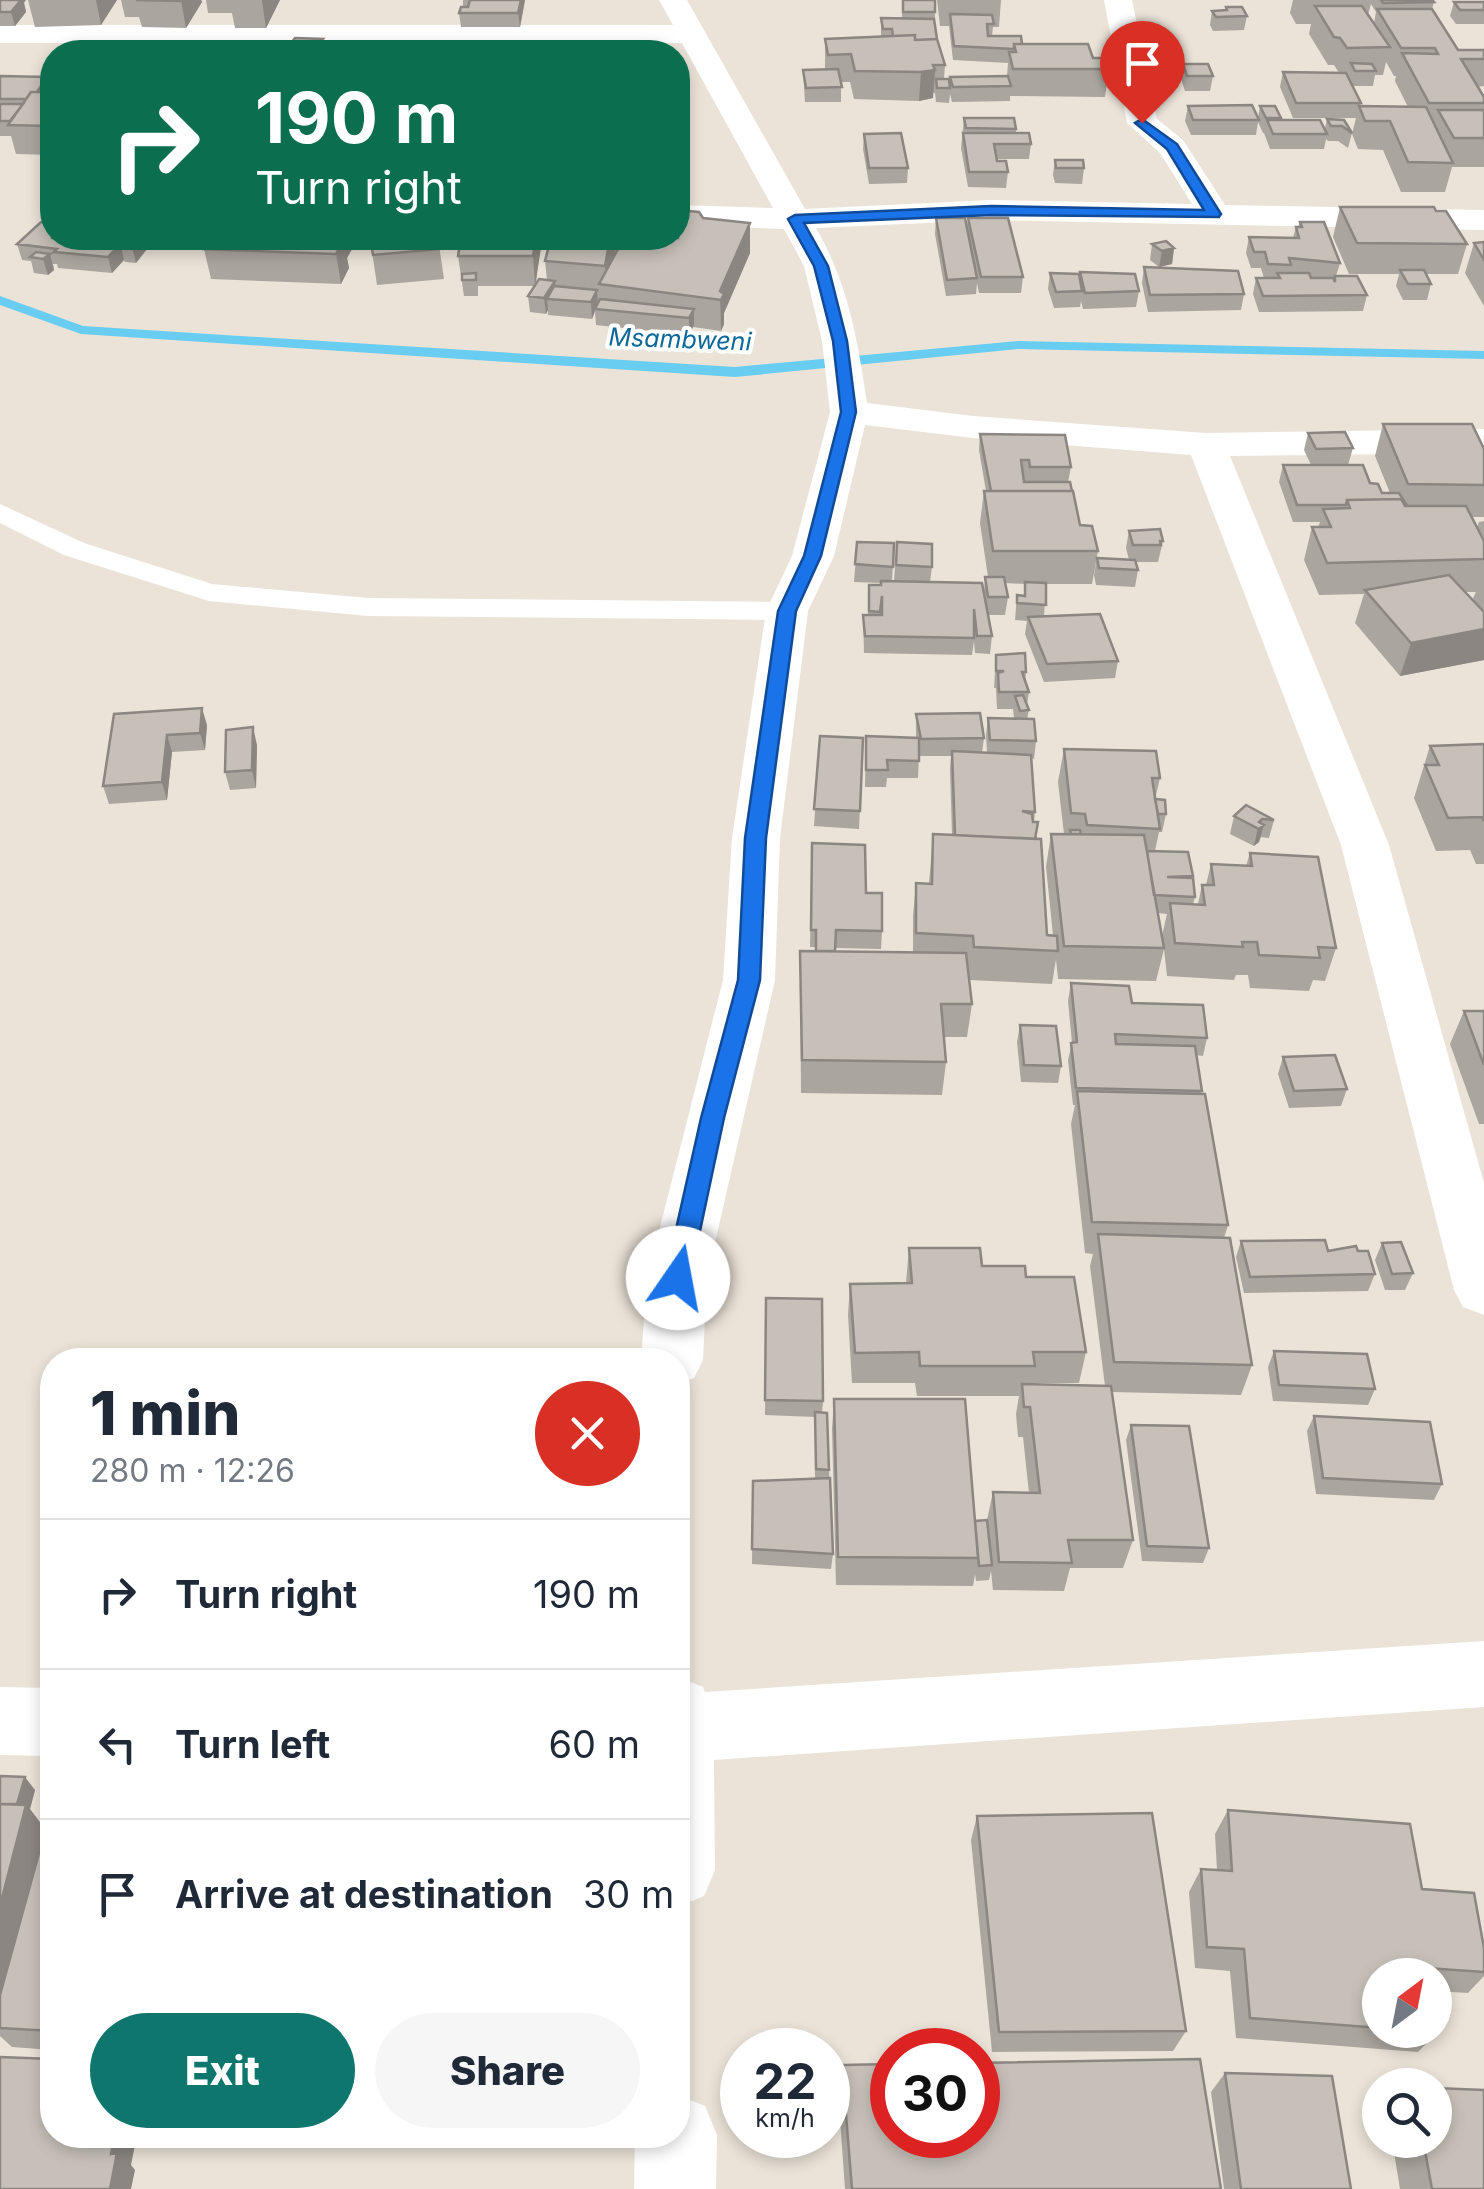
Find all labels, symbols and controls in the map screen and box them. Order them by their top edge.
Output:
pin [1100,21,1185,124]
icon: arrive [1115,36,1170,91]
text: 190 m [255,75,458,160]
icon: right [90,80,220,210]
text: Turn right [255,160,462,215]
water label: Msambweni [608,322,753,357]
position arrow [626,1226,730,1330]
text: 1 min [90,1377,240,1449]
button: close [535,1381,640,1486]
text: 280 m · 12:26 [90,1451,295,1490]
icon: right [90,1567,145,1622]
text: Turn right [175,1571,357,1617]
text: 190 m [533,1571,640,1617]
icon: left [90,1717,145,1772]
text: Turn left [175,1721,330,1767]
text: 60 m [548,1721,640,1767]
icon: arrive [90,1867,145,1922]
text: Arrive at destination [175,1871,553,1917]
text: 30 m [583,1871,674,1917]
north arrow [1362,1958,1452,2048]
map controls [1362,1958,1452,2158]
button: Exit [90,2013,355,2128]
button: Share [375,2013,640,2128]
speed limit sign: 30 [870,2028,1000,2158]
text: 22 [754,2051,817,2111]
button: search [1362,2068,1452,2158]
text: km/h [755,2103,815,2133]

